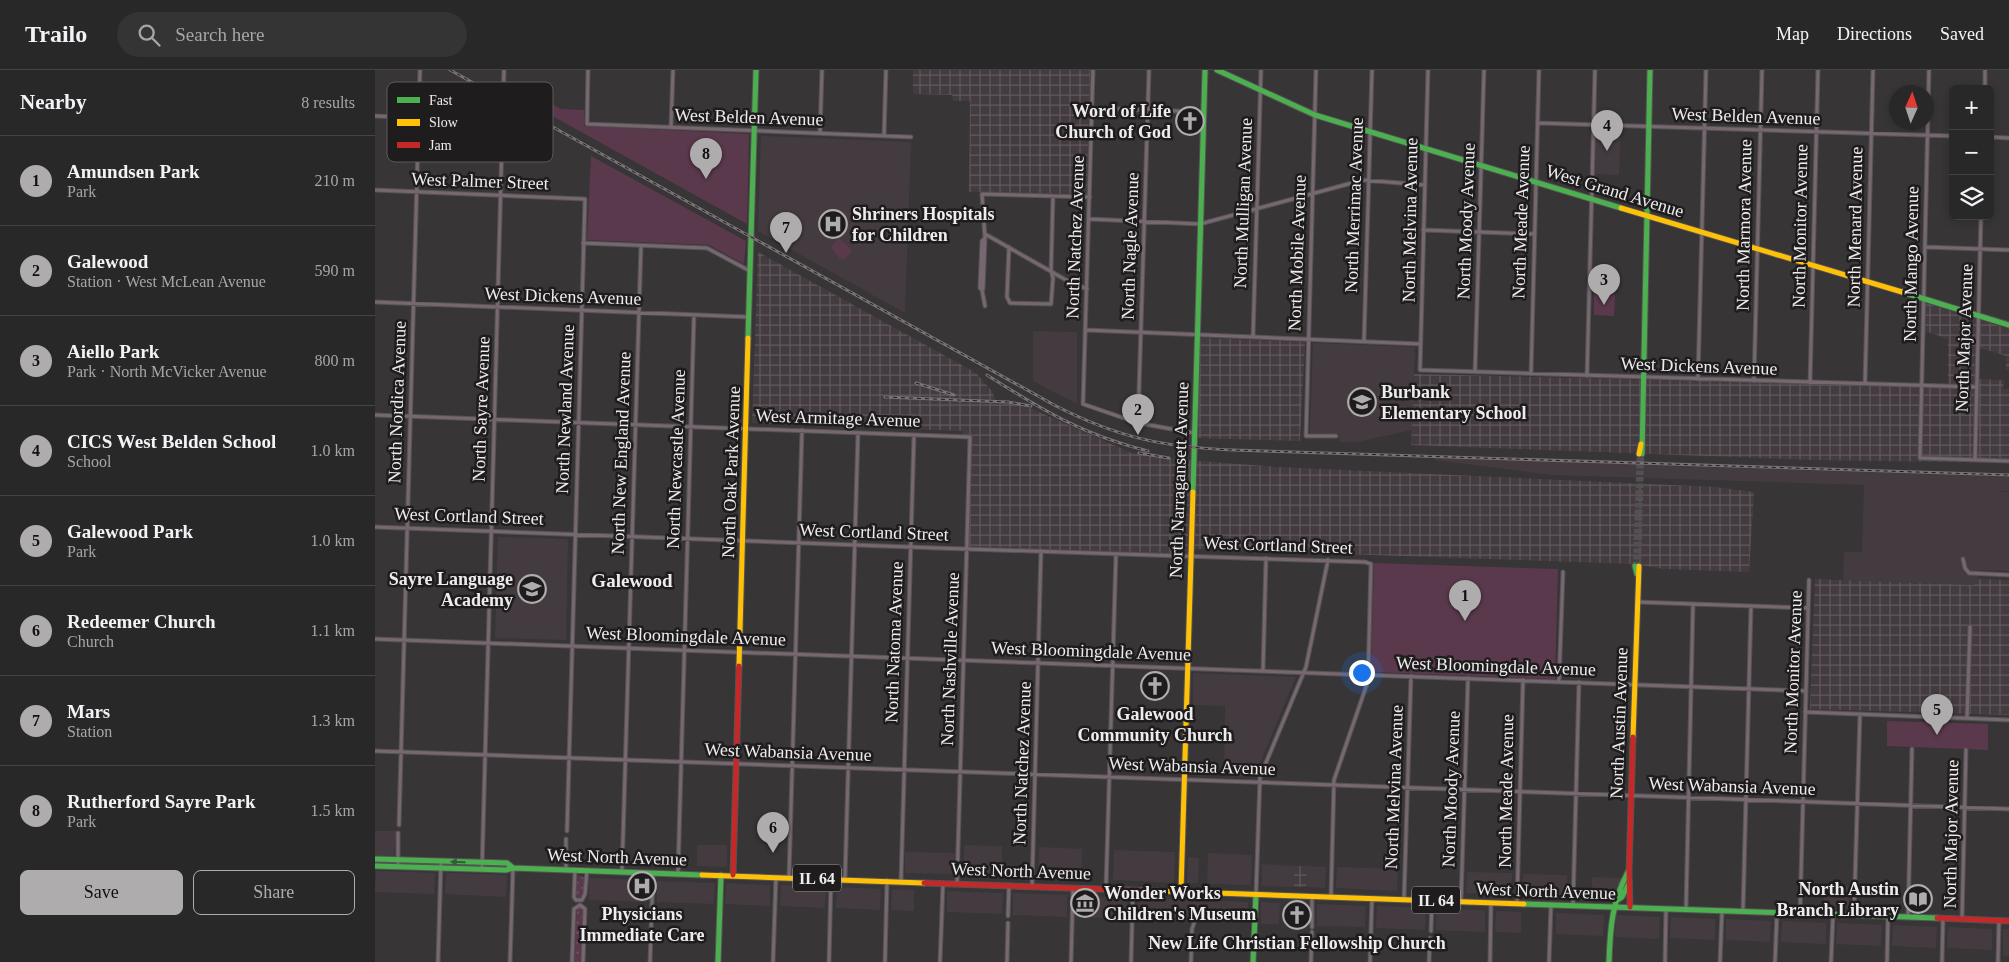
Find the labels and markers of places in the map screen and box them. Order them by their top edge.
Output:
place label: Word of Life Church of God [1055,101,1171,142]
church icon: Word of Life Church of God [1175,106,1205,136]
pin: 4 [1591,110,1623,151]
pin: 8 [690,138,722,179]
place label: Shriners Hospitals for Children [852,204,995,245]
hospital icon: Shriners Hospitals for Children [818,209,848,239]
pin: 7 [770,212,802,253]
pin: 3 [1588,264,1620,305]
place label: Burbank Elementary School [1381,382,1527,423]
school or university icon: Burbank Elementary School [1347,387,1377,417]
pin: 2 [1122,394,1154,435]
place label: Sayre Language Academy [389,569,513,610]
school or university icon: Sayre Language Academy [517,574,547,604]
pin: 1 [1449,580,1481,621]
church icon: Galewood Community Church [1140,671,1170,701]
pin: 5 [1921,694,1953,735]
place label: Galewood Community Church [1077,704,1233,745]
pin: 6 [757,812,789,853]
hospital icon: Physicians Immediate Care [627,871,657,901]
place label: North Austin Branch Library [1776,879,1899,920]
place label: Wonder Works Children's Museum [1104,883,1256,924]
library icon: North Austin Branch Library [1903,884,1933,914]
museum icon: Wonder Works Children's Museum [1070,888,1100,918]
church icon: New Life Christian Fellowship Church [1282,900,1312,930]
place label: Physicians Immediate Care [579,904,705,945]
place label: New Life Christian Fellowship Church [1148,933,1446,953]

